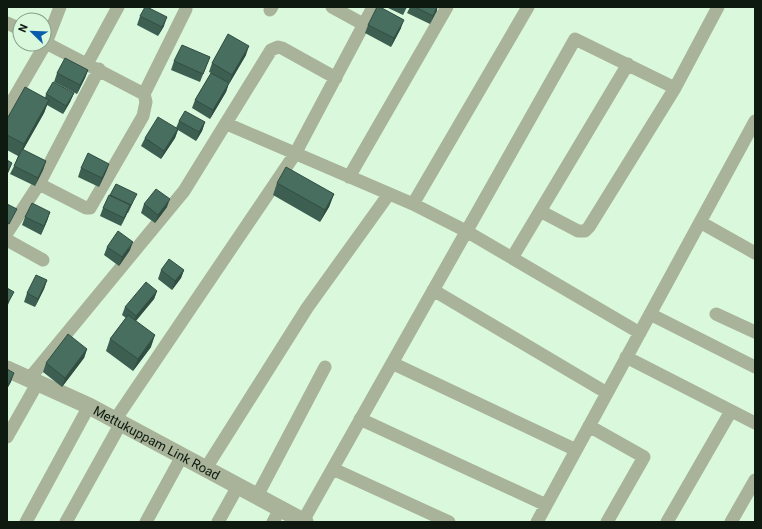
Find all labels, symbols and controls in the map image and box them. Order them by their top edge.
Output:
north arrow [12,12,52,52]
text: N [16,22,31,34]
street label: Mettukuppam Link Road [91,402,223,482]

